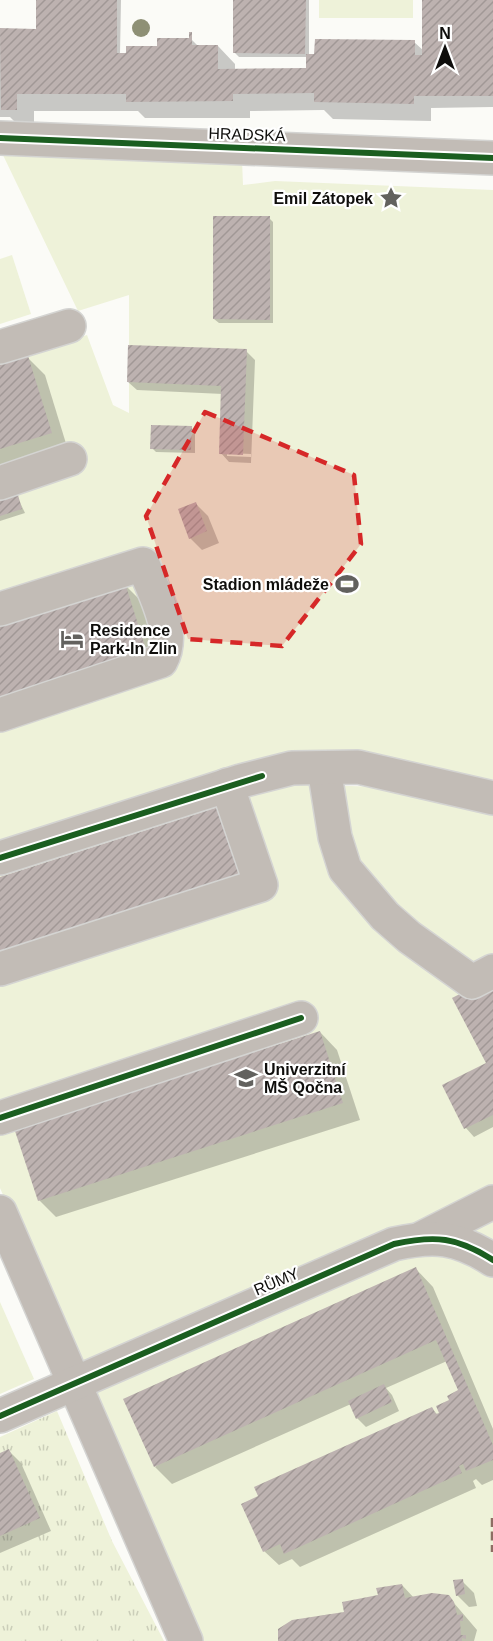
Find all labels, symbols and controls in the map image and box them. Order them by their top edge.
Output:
north arrow [415,18,475,78]
text: N [439,25,451,42]
street label: HRADSKÁ [208,124,286,144]
place icon: Emil Zátopek [378,185,404,211]
place label: Emil Zátopek [273,190,373,207]
sports icon: Stadion mládeže [334,571,360,597]
place label: Stadion mládeže [203,576,329,593]
place label: Residence Park-In Zlin [90,622,177,657]
hotel icon: Residence Park-In Zlin [59,626,85,652]
place label: Univerzitní MŠ Qočna [264,1061,346,1096]
school or university icon: Univerzitní MŠ Qočna [233,1065,259,1091]
street label: RŮMY [251,1263,302,1298]

